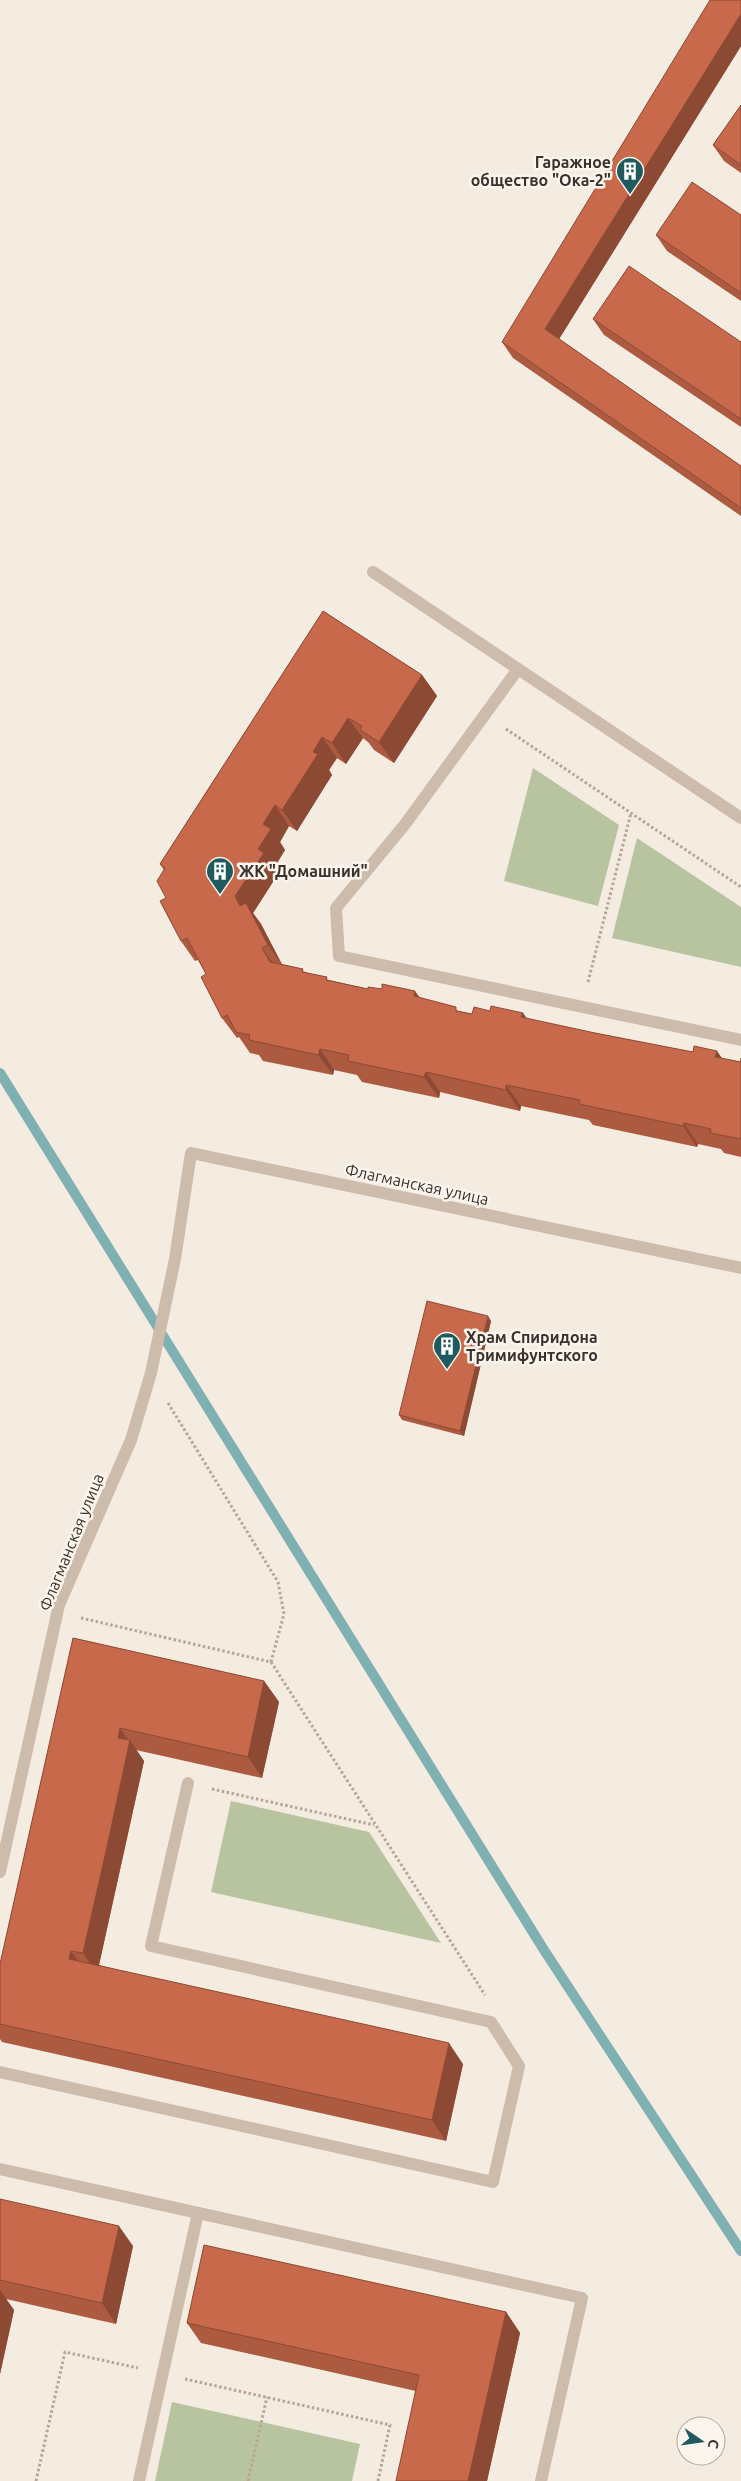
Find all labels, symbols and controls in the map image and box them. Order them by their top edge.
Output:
place label: Гаражное общество "Ока-2" [471,153,611,189]
building icon: Гаражное общество "Ока-2" [615,156,645,195]
building icon: ЖК "Домашний" [205,856,235,895]
place label: ЖК "Домашний" [239,862,368,880]
street label: Флагманская улица [343,1160,491,1208]
place label: Храм Спиридона Тримифунтского [466,1328,598,1364]
building icon: Храм Спиридона Тримифунтского [432,1331,462,1370]
street label: Флагманская улица [35,1471,107,1613]
north arrow [676,2416,726,2466]
text: С [705,2438,722,2450]

